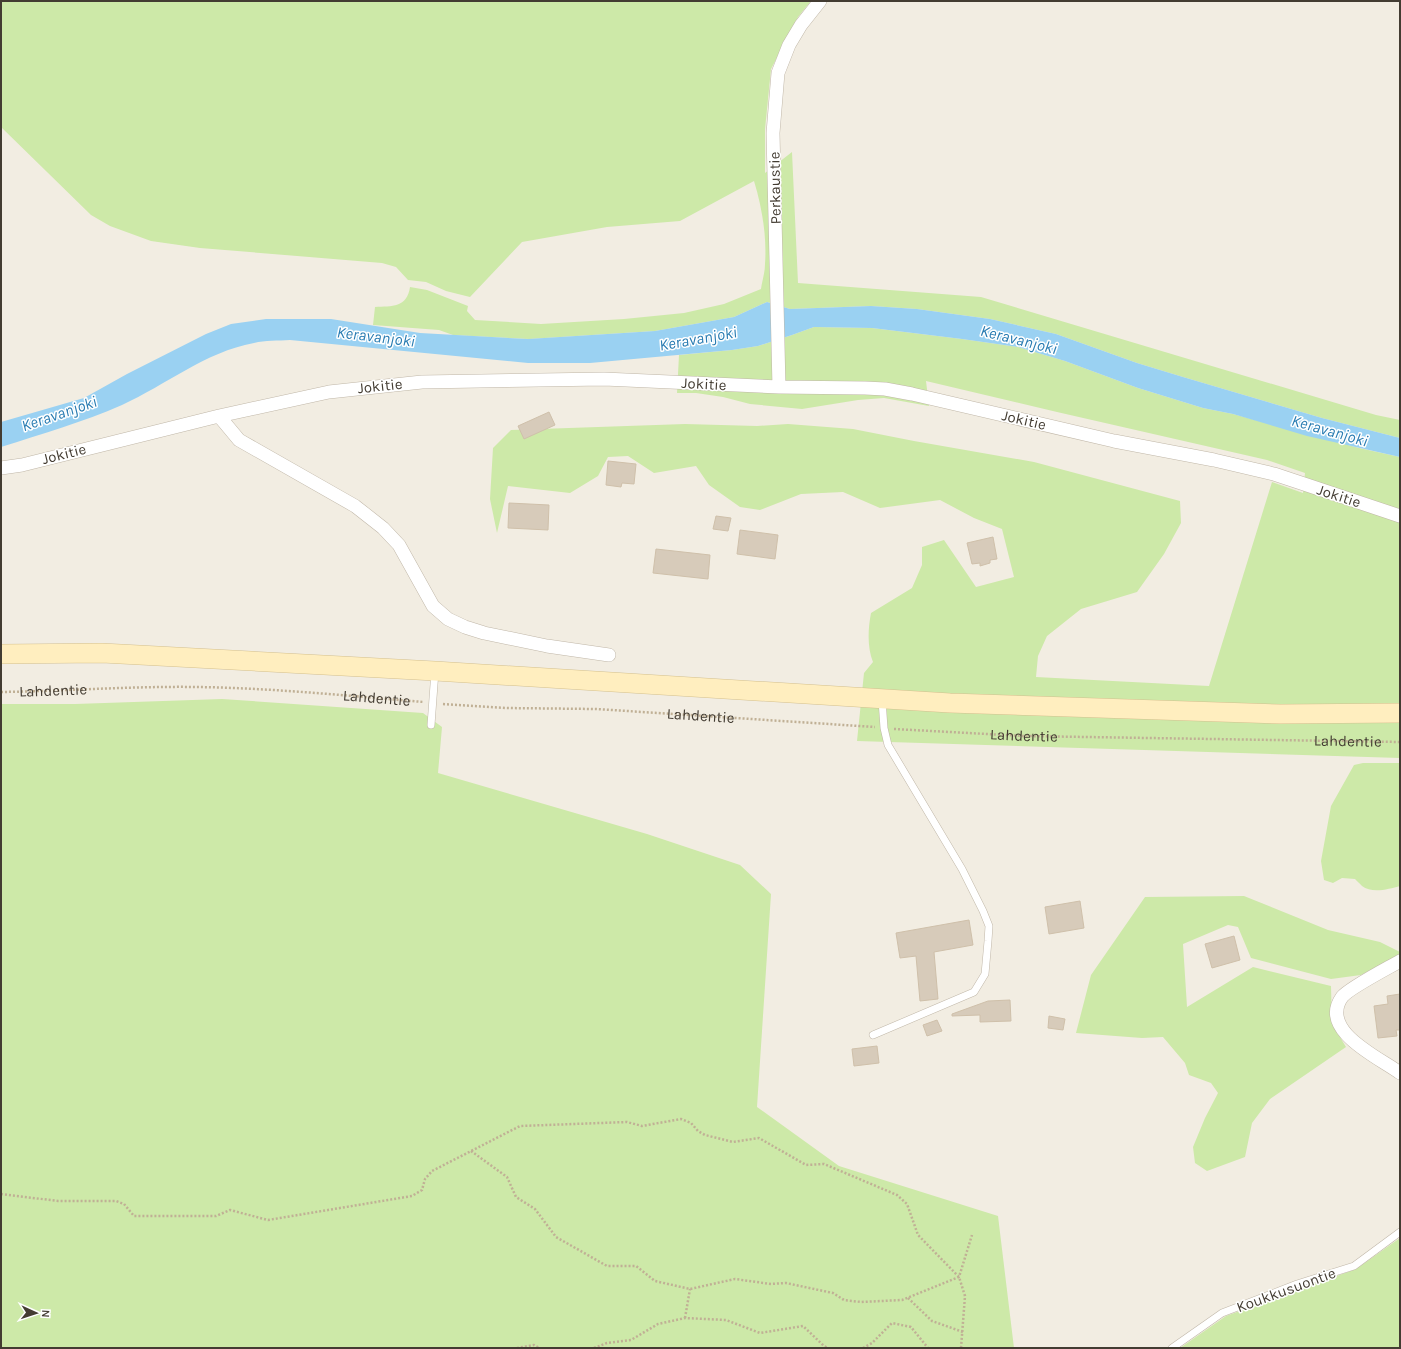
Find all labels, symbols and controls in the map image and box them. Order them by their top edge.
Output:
street label: Perkaustie [765,151,785,225]
water label: Keravanjoki [978,321,1059,358]
water label: Keravanjoki [336,322,416,351]
water label: Keravanjoki [658,322,738,355]
street label: Jokitie [681,374,727,394]
street label: Jokitie [357,375,403,397]
water label: Keravanjoki [19,392,99,435]
street label: Jokitie [1000,406,1048,434]
water label: Keravanjoki [1289,411,1370,450]
street label: Jokitie [40,440,88,468]
street label: Jokitie [1315,480,1363,512]
street label: Lahdentie [19,680,87,701]
street label: Lahdentie [342,686,411,710]
street label: Lahdentie [666,705,735,727]
street label: Lahdentie [989,725,1058,746]
street label: Lahdentie [1314,732,1382,751]
street label: Koukkusuontie [1234,1264,1338,1316]
north arrow [16,1293,56,1333]
text: N [39,1309,52,1318]

